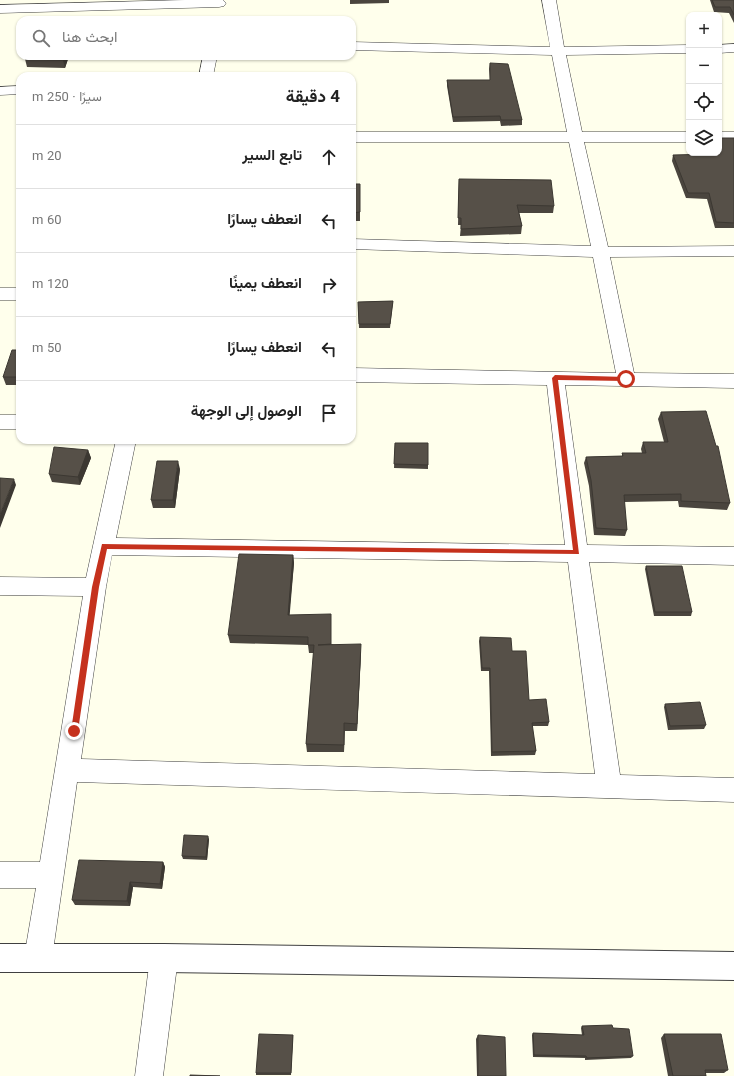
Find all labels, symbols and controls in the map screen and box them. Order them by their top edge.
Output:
map controls [686,12,722,156]
button: + [686,12,722,48]
search box [16,16,356,60]
icon: search [30,27,52,49]
text: ابحث هنا [62,27,118,50]
button: − [686,48,722,84]
button: locate [686,84,722,120]
text: 4 دقيقة [286,85,340,111]
text: سيرًا · 250 m [32,88,102,108]
button: layers [686,120,722,156]
text: تابع السير [242,145,302,168]
icon: ahead [318,146,340,168]
text: 20 m [32,147,62,167]
text: انعطف يسارًا [227,209,302,232]
icon: left [318,210,340,232]
text: 60 m [32,211,62,231]
text: انعطف يمينًا [229,273,302,296]
icon: right [318,274,340,296]
text: 120 m [32,275,69,295]
text: انعطف يسارًا [227,337,302,360]
icon: left [318,338,340,360]
text: 50 m [32,339,62,359]
route start [617,370,635,388]
text: الوصول إلى الوجهة [191,401,302,424]
icon: arrive [318,402,340,424]
route end [65,722,83,740]

